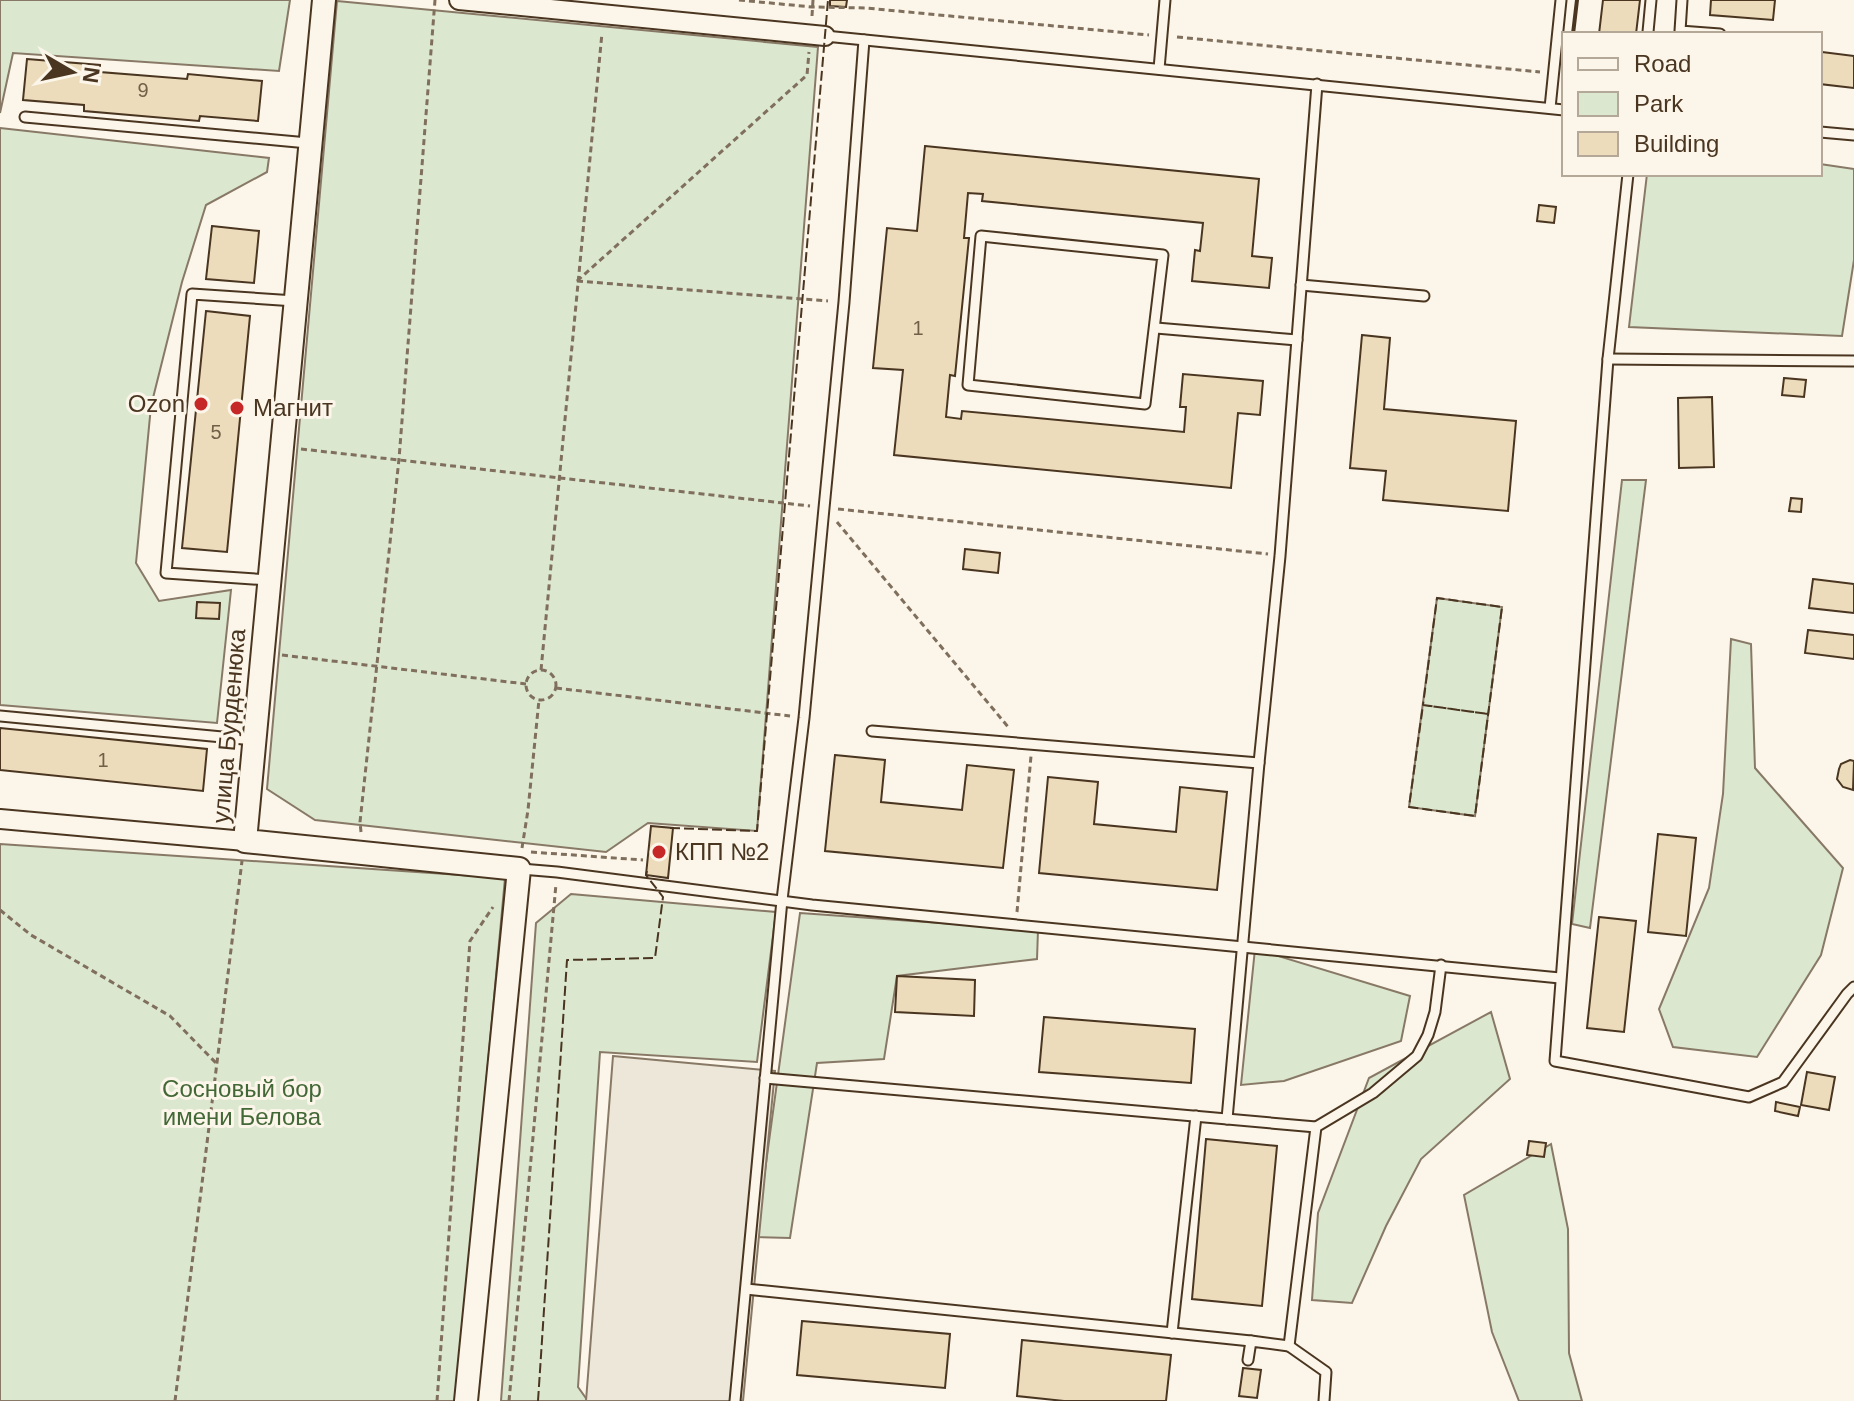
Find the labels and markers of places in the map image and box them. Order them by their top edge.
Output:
place label: Ozon [128,390,185,417]
place label: Магнит [253,394,333,421]
marker: Ozon [192,395,210,413]
marker: Магнит [228,399,246,417]
place label: КПП №2 [675,838,769,865]
marker: КПП №2 [650,843,668,861]

